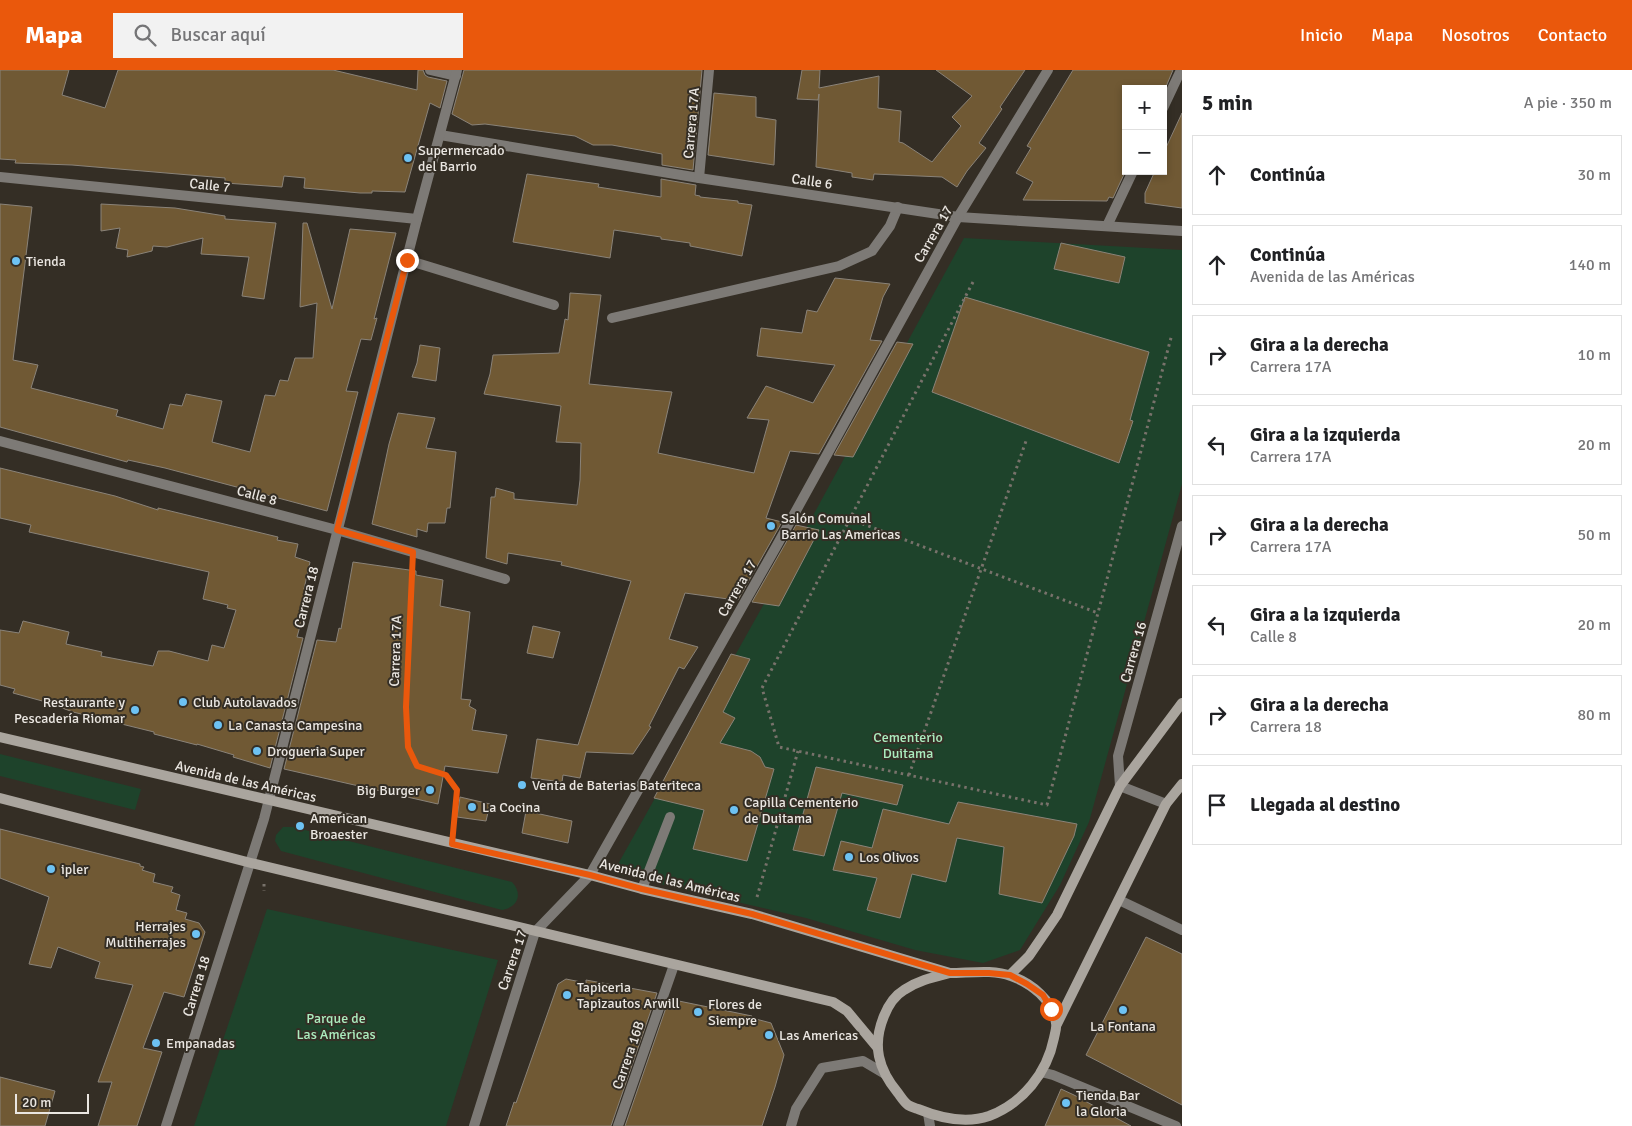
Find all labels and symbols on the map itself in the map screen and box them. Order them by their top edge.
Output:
street label: Carrera 17A [680,86,703,159]
place label: Supermercado del Barrio [418,142,504,175]
marker: Supermercado del Barrio [402,152,414,164]
street label: Calle 6 [790,170,833,193]
street label: Calle 7 [189,175,231,196]
street label: Carrera 17 [910,203,957,266]
route end [396,249,419,272]
place label: Tienda [26,253,66,270]
marker: Tienda [10,255,22,267]
street label: Calle 8 [235,482,279,509]
place label: Salón Comunal Barrio Las Americas [781,510,900,543]
marker: Salón Comunal Barrio Las Americas [765,520,777,532]
street label: Carrera 17 [714,557,761,620]
street label: Carrera 18 [291,565,322,630]
street label: Carrera 17A [386,615,405,687]
street label: Carrera 16 [1117,620,1150,685]
place label: Restaurante y Pescadería Riomar [14,694,126,727]
place label: Club Autolavados [193,694,297,711]
marker: Club Autolavados [177,696,189,708]
marker: Restaurante y Pescadería Riomar [129,704,141,716]
place label: La Canasta Campesina [228,717,362,734]
marker: La Canasta Campesina [212,719,224,731]
park label: Cementerio Duitama [873,729,943,762]
place label: Drogueria Super [267,743,365,760]
marker: Drogueria Super [251,745,263,757]
street label: Avenida de las Américas [174,757,318,806]
place label: Venta de Baterias Bateriteca [532,777,701,794]
marker: Venta de Baterias Bateriteca [516,779,528,791]
place label: Big Burger [357,782,421,799]
marker: Big Burger [424,784,436,796]
place label: Capilla Cementerio de Duitama [744,794,858,827]
place label: La Cocina [482,799,540,816]
marker: La Cocina [466,801,478,813]
marker: Capilla Cementerio de Duitama [728,804,740,816]
place label: American Broaester [310,810,368,843]
marker: American Broaester [294,820,306,832]
place label: Los Olivos [859,849,919,866]
marker: Los Olivos [843,851,855,863]
street label: Avenida de las Américas [598,855,742,906]
place label: ipler [61,861,89,878]
marker: ipler [45,863,57,875]
place label: Herrajes Multiherrajes [105,918,186,951]
marker: Herrajes Multiherrajes [190,928,202,940]
street label: Carrera 17 [494,928,531,993]
street label: Carrera 18 [179,954,214,1019]
place label: Tapiceria Tapizautos Arwill [577,979,680,1012]
marker: Tapiceria Tapizautos Arwill [561,989,573,1001]
place label: Flores de Siempre [708,996,762,1029]
route start [1040,998,1063,1021]
marker: La Fontana [1117,1004,1129,1016]
marker: Flores de Siempre [692,1006,704,1018]
park label: Parque de Las Américas [296,1010,376,1043]
place label: La Fontana [1090,1018,1156,1035]
street label: Carrera 16B [609,1019,648,1092]
place label: Las Americas [779,1027,858,1044]
marker: Las Americas [763,1029,775,1041]
place label: Empanadas [166,1035,235,1052]
marker: Empanadas [150,1037,162,1049]
place label: Tienda Bar la Gloria [1076,1087,1140,1120]
scale bar [15,1091,89,1114]
marker: Tienda Bar la Gloria [1060,1097,1072,1109]

